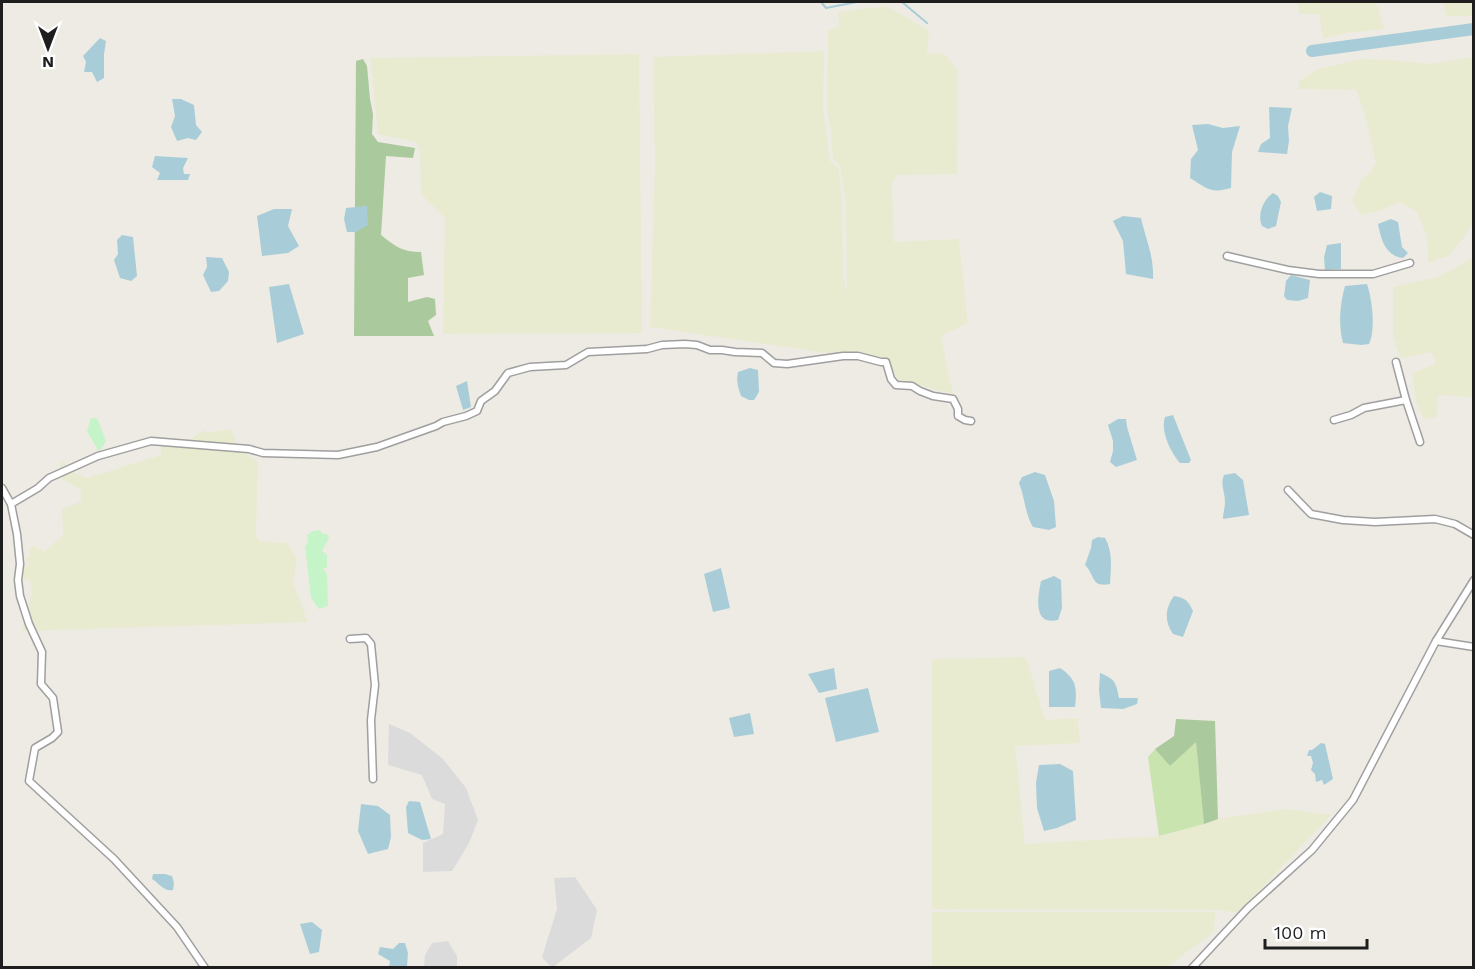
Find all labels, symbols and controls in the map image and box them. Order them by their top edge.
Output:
north arrow [18,18,78,78]
text: N [42,53,54,72]
scale bar [1265,912,1367,950]
text: 100 m [1274,922,1327,943]

